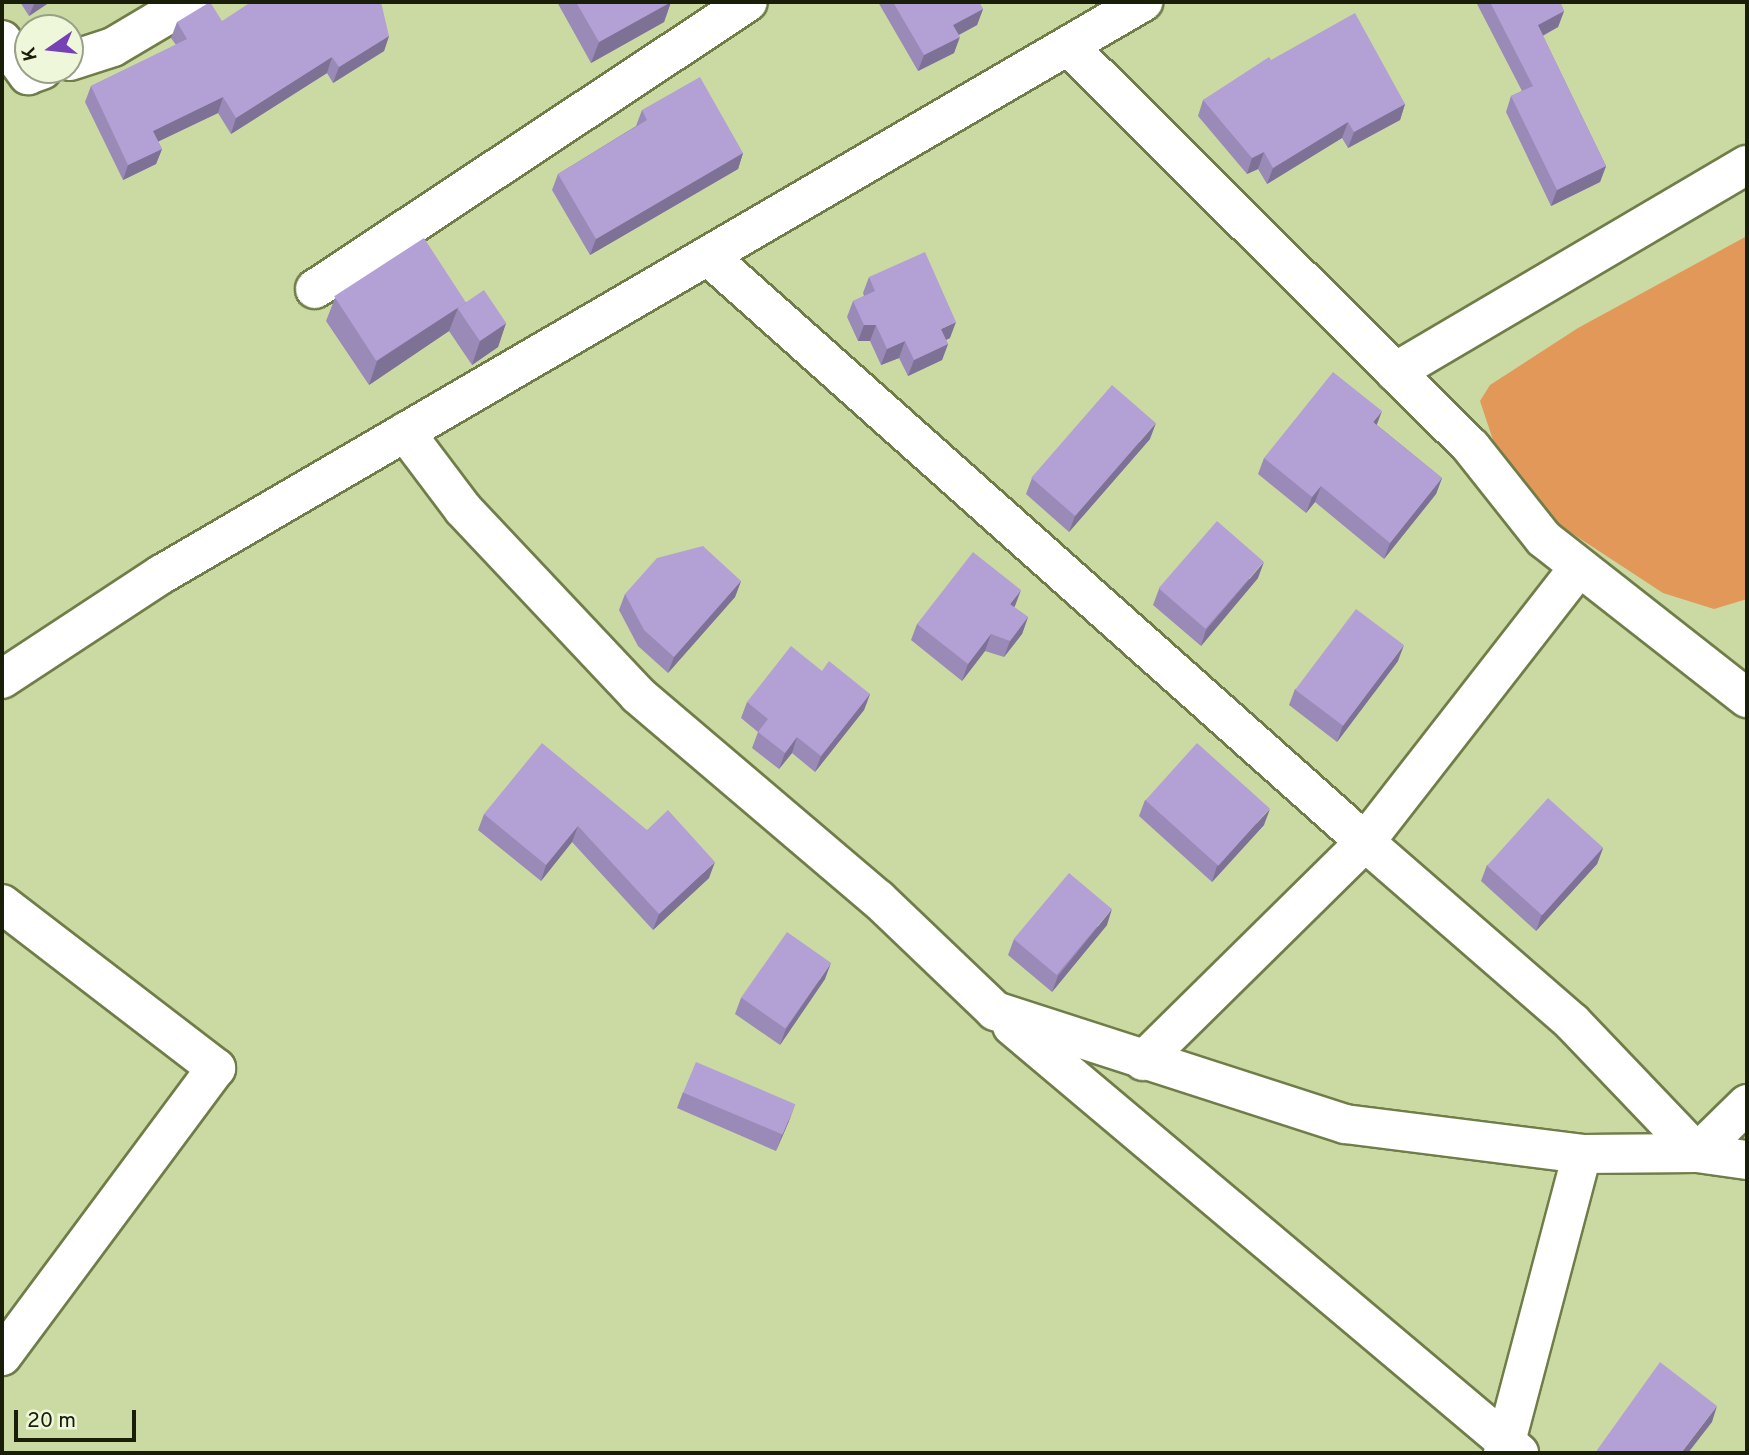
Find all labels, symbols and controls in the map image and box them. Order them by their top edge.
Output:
north arrow [14,14,84,84]
text: K [17,44,44,63]
scale bar [18,1396,140,1440]
text: 20 m [27,1408,76,1435]

